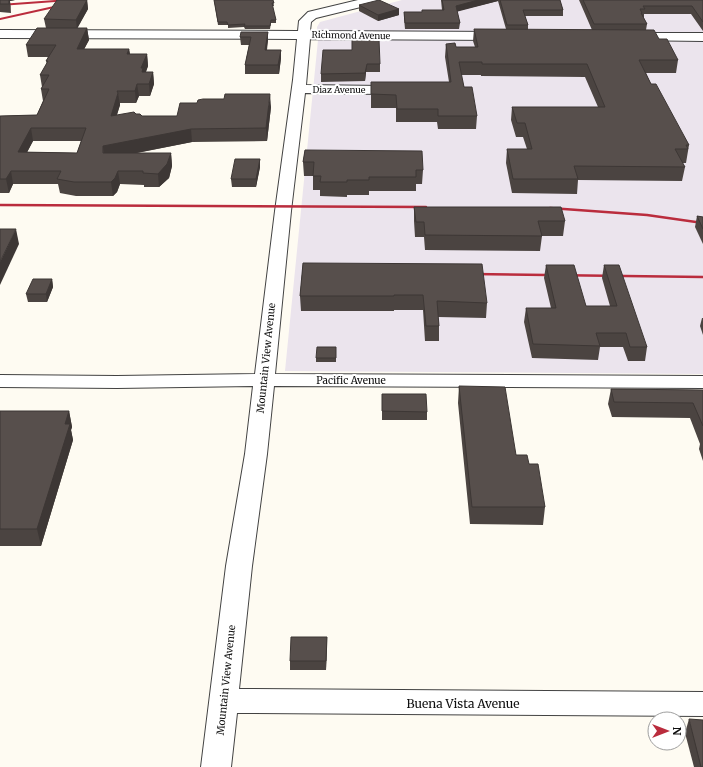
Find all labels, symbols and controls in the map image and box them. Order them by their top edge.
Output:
street label: Richmond Avenue [312,29,391,41]
street label: Diaz Avenue [312,84,366,95]
street label: Mountain View Avenue [254,302,278,414]
street label: Pacific Avenue [316,374,386,387]
street label: Mountain View Avenue [214,624,238,736]
street label: Buena Vista Avenue [407,696,519,711]
north arrow [647,711,687,751]
text: N [670,727,684,736]

